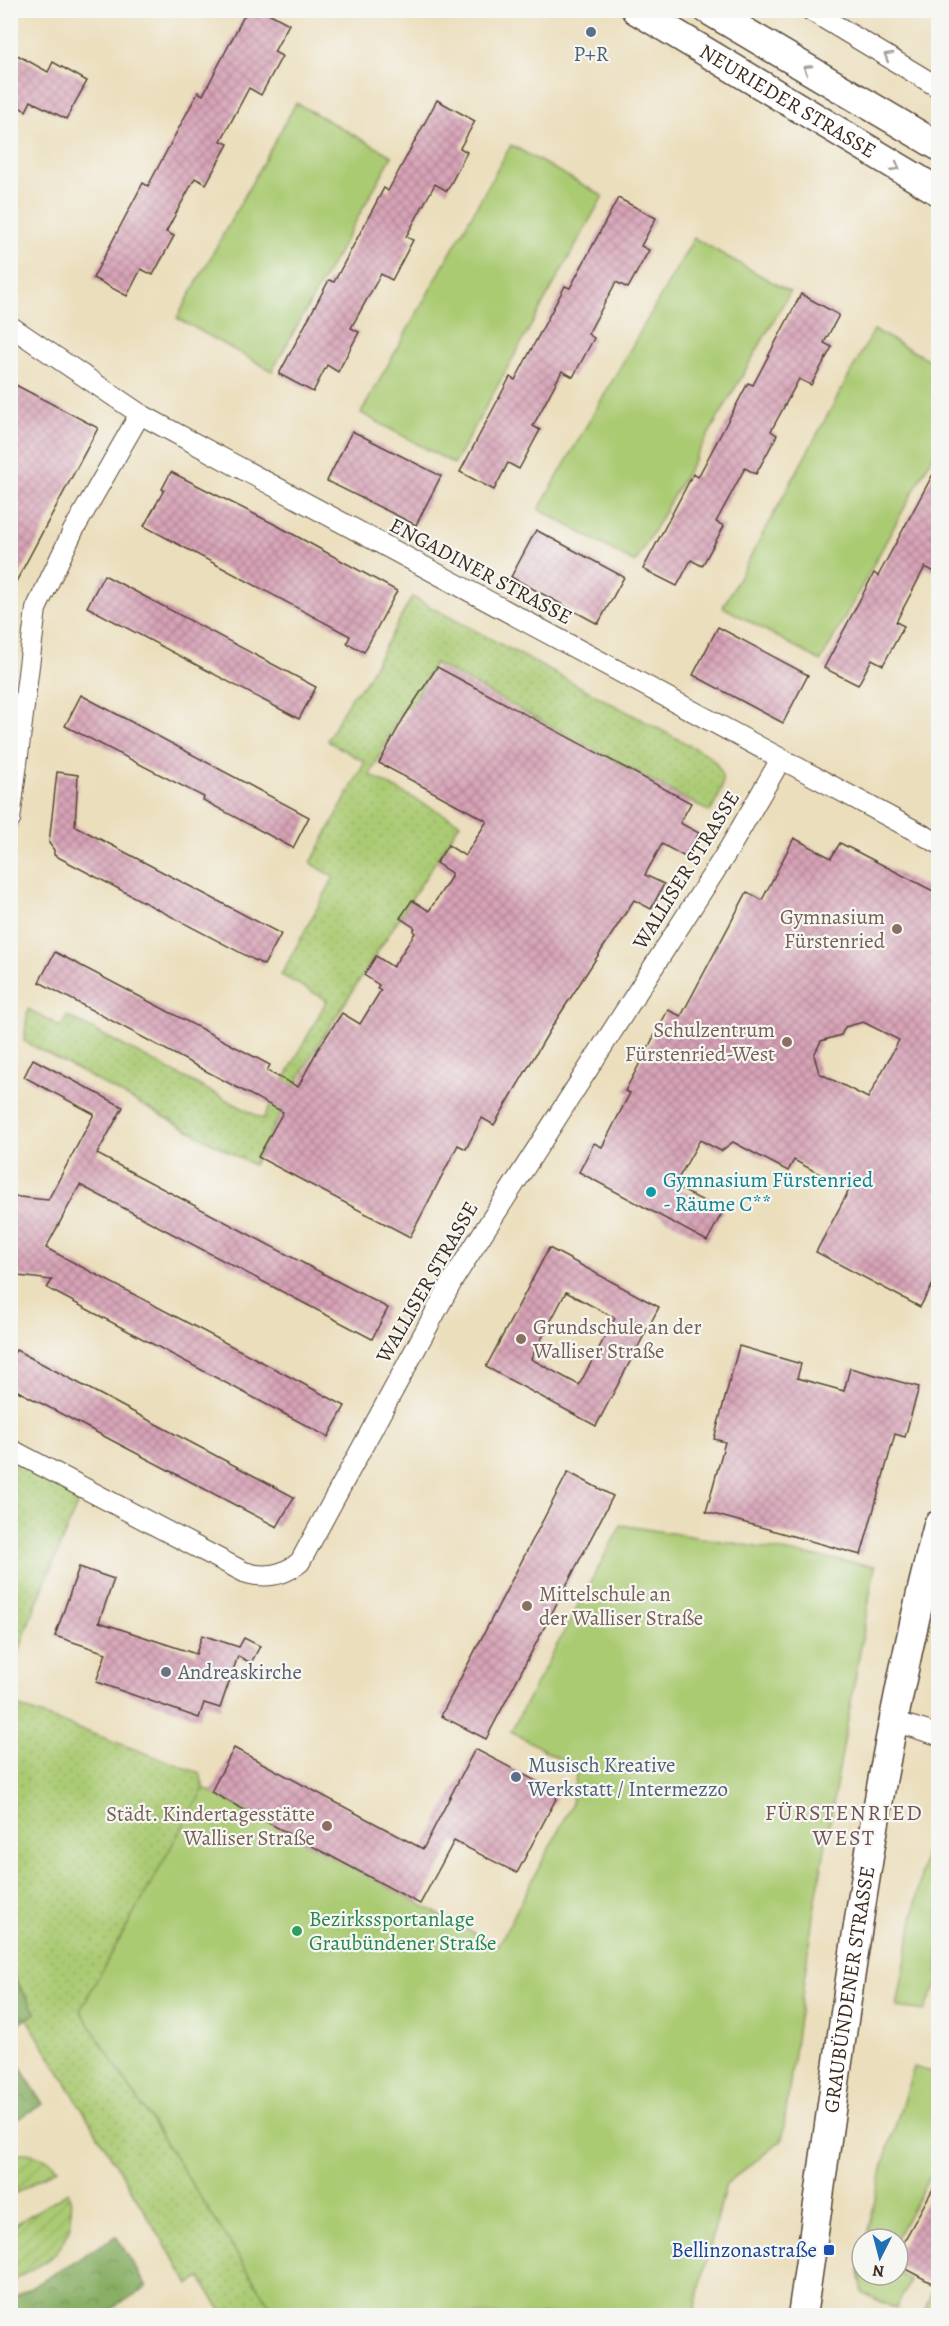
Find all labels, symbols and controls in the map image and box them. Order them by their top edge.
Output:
marker: P+R [584,25,598,39]
street label: NEURIEDER STRASSE [694,37,881,165]
place label: P+R [573,40,609,68]
one-way arrow [884,52,894,64]
one-way arrow [803,64,813,76]
one-way arrow [890,160,900,171]
street label: ENGADINER STRASSE [385,511,577,631]
street label: WALLISER STRASSE [625,785,746,955]
place label: Gymnasium Fürstenried [780,903,886,955]
marker: Gymnasium Fürstenried [890,922,904,936]
place label: Schulzentrum Fürstenried-West [625,1016,775,1068]
marker: Schulzentrum Fürstenried-West [780,1035,794,1049]
place label: Gymnasium Fürstenried - Räume C** [663,1166,874,1218]
marker: Gymnasium Fürstenried - Räume C** [644,1185,658,1199]
street label: WALLISER STRASSE [369,1196,485,1369]
place label: Grundschule an der Walliser Straße [532,1313,702,1365]
marker: Grundschule an der Walliser Straße [514,1332,528,1346]
place label: Mittelschule an der Walliser Straße [539,1580,703,1632]
marker: Mittelschule an der Walliser Straße [520,1599,534,1613]
place label: Andreaskirche [177,1658,302,1686]
marker: Andreaskirche [159,1665,173,1679]
place label: Musisch Kreative Werkstatt / Intermezzo [527,1751,728,1803]
marker: Musisch Kreative Werkstatt / Intermezzo [509,1770,523,1784]
district label: FÜRSTENRIED WEST [765,1798,923,1853]
place label: Städt. Kindertagesstätte Walliser Straße [106,1800,315,1852]
marker: Städt. Kindertagesstätte Walliser Straße [320,1819,334,1833]
street label: GRAUBÜNDENER STRASSE [817,1864,881,2115]
place label: Bezirkssportanlage Graubündener Straße [309,1905,496,1957]
marker: Bezirkssportanlage Graubündener Straße [290,1924,304,1938]
north arrow [850,2227,910,2287]
place label: Bellinzonastraße [671,2236,817,2264]
marker: Bellinzonastraße [822,2243,836,2257]
text: N [871,2259,885,2282]

